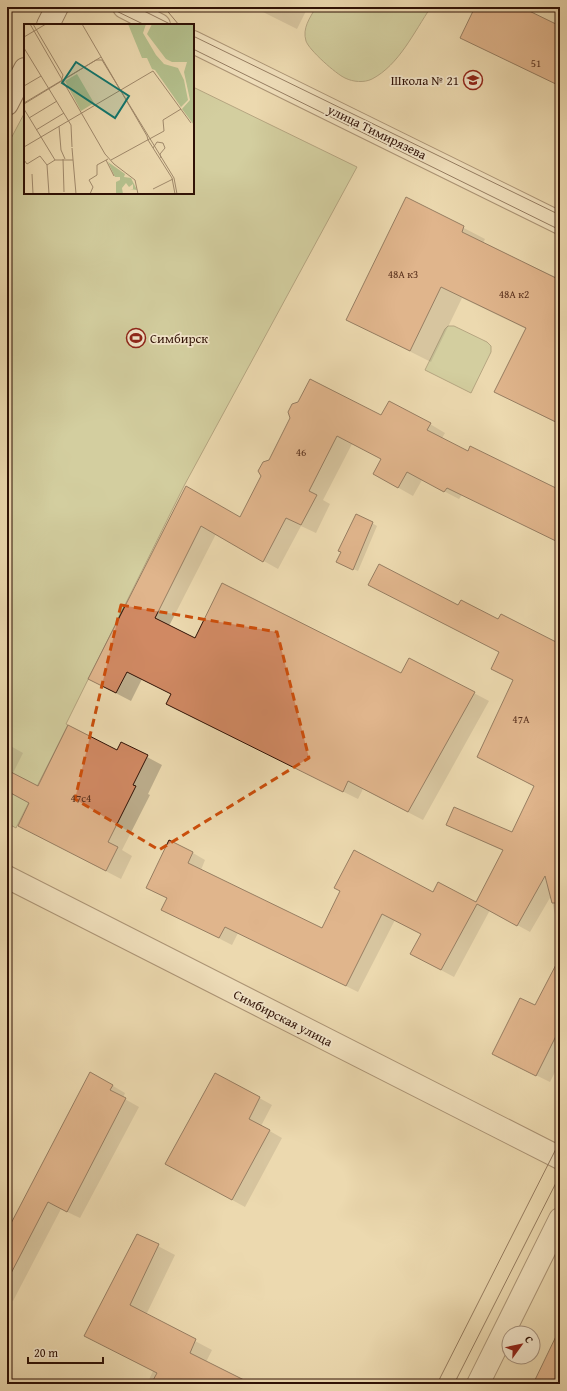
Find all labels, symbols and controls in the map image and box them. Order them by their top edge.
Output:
inset map [24,24,194,194]
house number: 51 [531,55,541,71]
school or university icon: Школа № 21 [462,69,484,91]
place label: Школа № 21 [391,71,459,90]
street label: улица Тимирязева [323,99,430,165]
house number: 48А к3 [388,266,418,282]
house number: 48А к2 [499,286,529,302]
sports icon: Симбирск [125,327,147,349]
place label: Симбирск [150,329,208,348]
house number: 46 [296,444,306,460]
house number: 47А [512,711,530,727]
house number: 47с4 [71,790,91,806]
street label: Симбирская улица [230,985,336,1052]
north arrow [501,1325,541,1365]
text: С [521,1333,538,1347]
scale bar [28,1339,103,1365]
text: 20 m [34,1344,58,1361]

